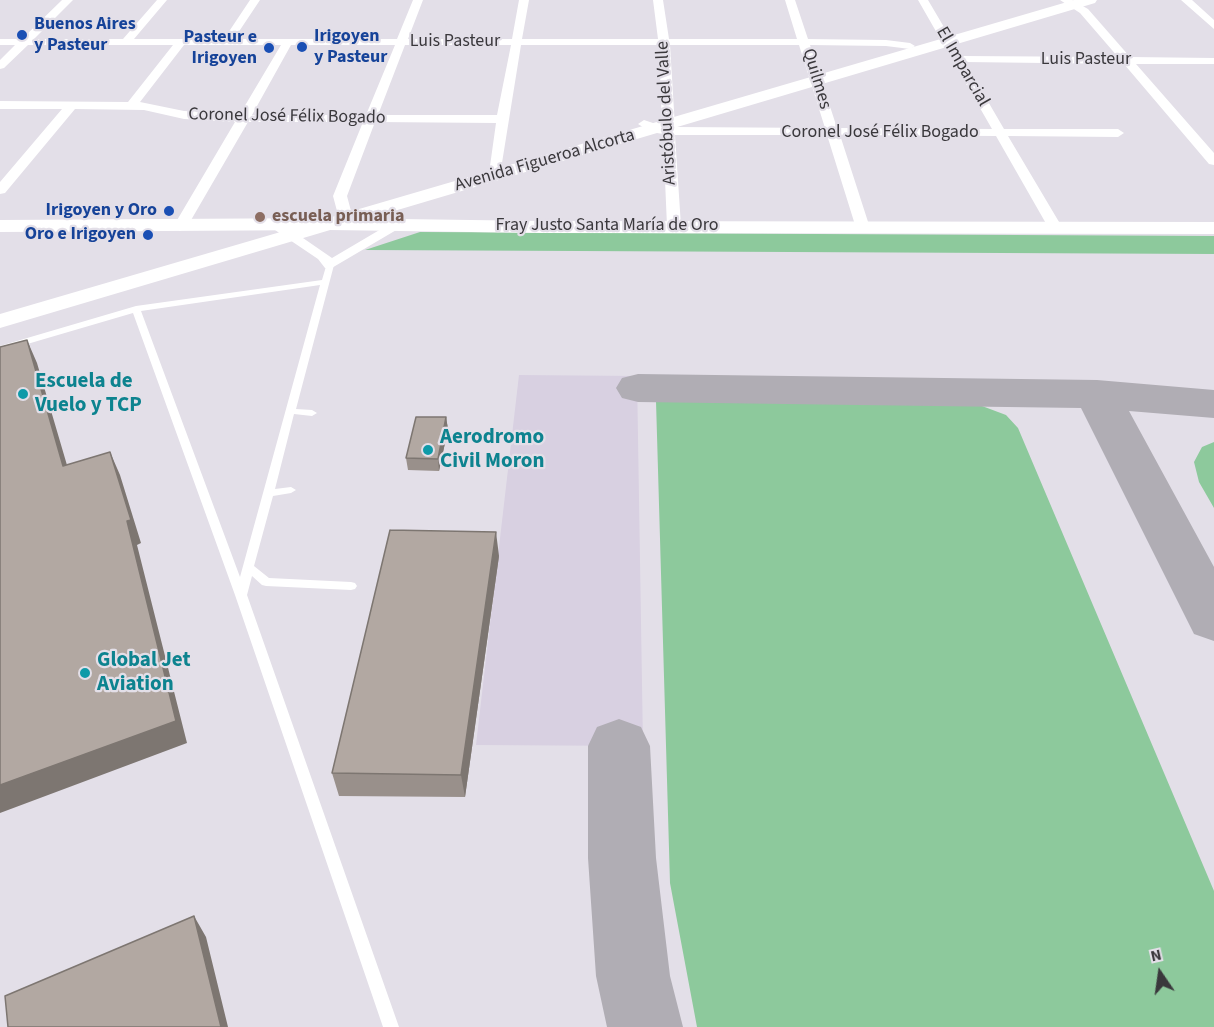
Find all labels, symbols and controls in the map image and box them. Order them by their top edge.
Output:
place label: Buenos Aires y Pasteur [34,14,136,57]
street label: El Imparcial [931,23,993,111]
place label: Irigoyen y Pasteur [314,26,387,68]
place label: Pasteur e Irigoyen [184,27,257,70]
marker: Buenos Aires y Pasteur [15,28,29,42]
street label: Luis Pasteur [410,31,500,53]
marker: Irigoyen y Pasteur [295,40,309,54]
street label: Aristóbulo del Valle [652,40,682,186]
marker: Pasteur e Irigoyen [262,41,276,55]
street label: Quilmes [797,46,835,112]
street label: Luis Pasteur [1041,49,1131,71]
street label: Coronel José Félix Bogado [188,104,386,130]
street label: Coronel José Félix Bogado [781,122,979,144]
street label: Avenida Figueroa Alcorta [453,125,637,197]
place label: Irigoyen y Oro [46,200,157,222]
marker: Irigoyen y Oro [162,204,176,218]
place label: escuela primaria [272,206,404,228]
marker: escuela primaria [253,210,267,224]
street label: Fray Justo Santa María de Oro [496,215,718,237]
place label: Oro e Irigoyen [25,224,136,246]
marker: Oro e Irigoyen [141,228,155,242]
place label: Escuela de Vuelo y TCP [35,369,142,419]
marker: Escuela de Vuelo y TCP [16,387,30,401]
place label: Aerodromo Civil Moron [440,425,544,475]
marker: Aerodromo Civil Moron [421,443,435,457]
place label: Global Jet Aviation [97,648,191,698]
marker: Global Jet Aviation [78,666,92,680]
north arrow [1130,943,1190,1003]
text: N [1148,944,1164,967]

